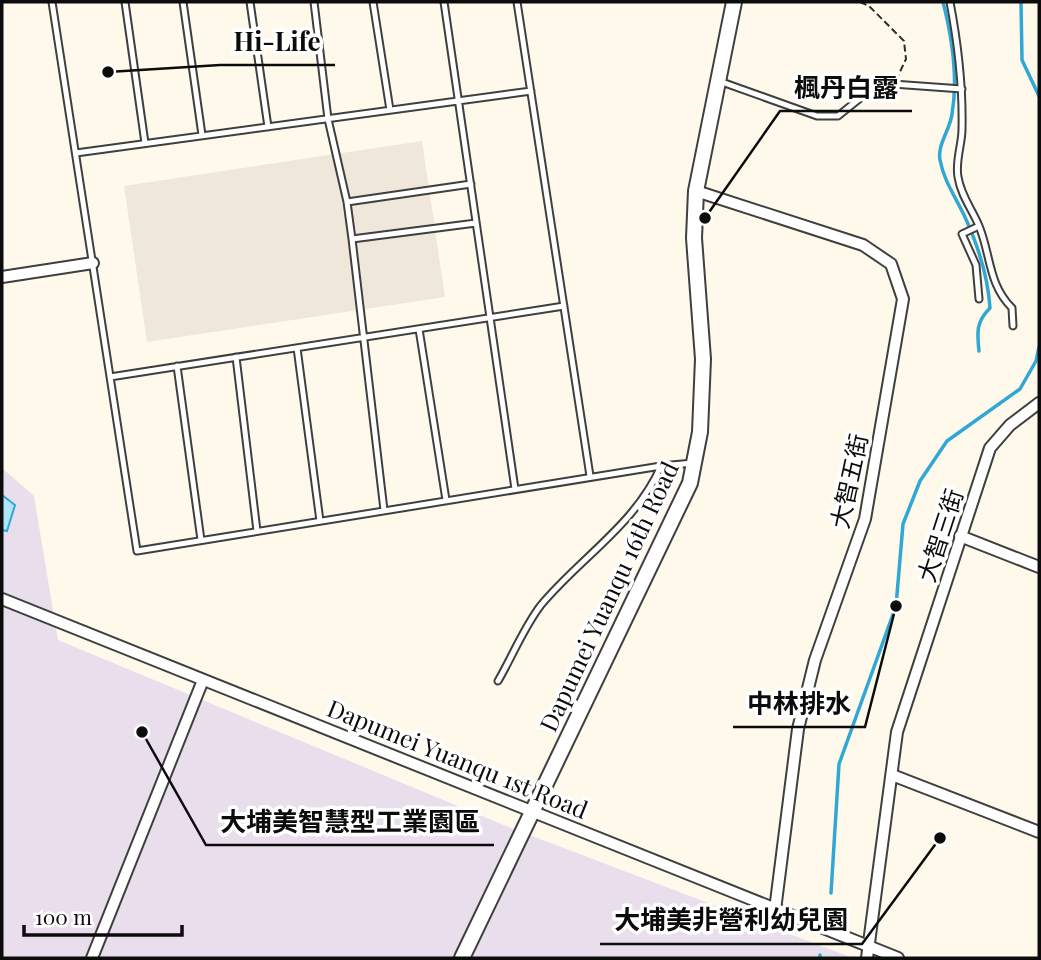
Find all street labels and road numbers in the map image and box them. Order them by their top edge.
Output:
street label: 大智五街 [822,431,874,531]
street label: Dapumei Yuanqu 16th Road [531,456,685,736]
street label: 大智三街 [909,484,969,586]
street label: Dapumei Yuanqu 1st Road [323,691,593,825]

